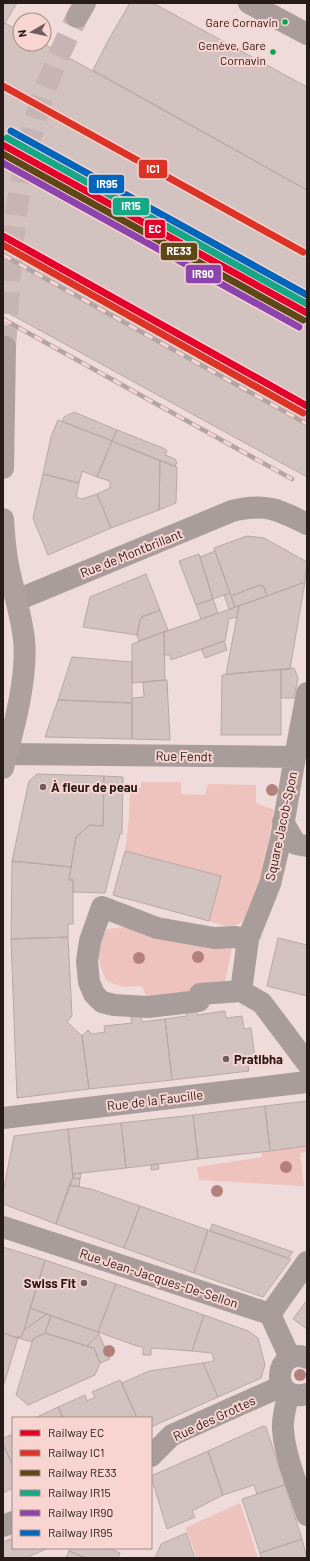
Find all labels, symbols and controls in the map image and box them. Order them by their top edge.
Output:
north arrow [12,12,52,52]
place label: Gare Cornavin [206,15,278,29]
marker: Gare Cornavin [280,17,290,27]
text: N [15,29,29,38]
place label: Genève, Gare Cornavin [198,38,266,67]
marker: Genève, Gare Cornavin [268,47,278,57]
line badge: IC1 [138,159,168,179]
text: IC1 [146,162,160,175]
line badge: IR95 [88,174,125,194]
text: IR95 [96,177,118,190]
line badge: IR15 [112,197,150,216]
text: IR15 [121,199,141,212]
line badge: EC [144,219,166,239]
text: EC [148,222,162,235]
line badge: RE33 [160,242,198,261]
text: RE33 [166,244,192,257]
line badge: IR90 [185,264,222,284]
text: IR90 [192,267,214,280]
street label: Rue de Montbrillant [78,525,184,581]
street label: Rue Fendt [155,748,213,764]
street label: Square Jacob-Spon [262,770,300,882]
place label: À fleur de peau [51,779,138,795]
marker: À fleur de peau [38,782,48,792]
place label: Pratibha [234,1051,283,1067]
marker: Pratibha [221,1054,231,1064]
street label: Rue de la Faucille [106,1086,204,1114]
street label: Rue Jean-Jacques-De-Sellon [78,1245,240,1311]
place label: Swiss Fit [24,1275,76,1291]
marker: Swiss Fit [79,1278,89,1288]
street label: Rue des Grottes [170,1392,258,1444]
legend [12,1417,152,1549]
text: Railway EC [48,1425,104,1439]
text: Railway IC1 [48,1445,104,1459]
text: Railway RE33 [48,1465,117,1479]
text: Railway IR15 [48,1485,111,1499]
text: Railway IR90 [48,1505,113,1519]
text: Railway IR95 [48,1525,113,1539]

